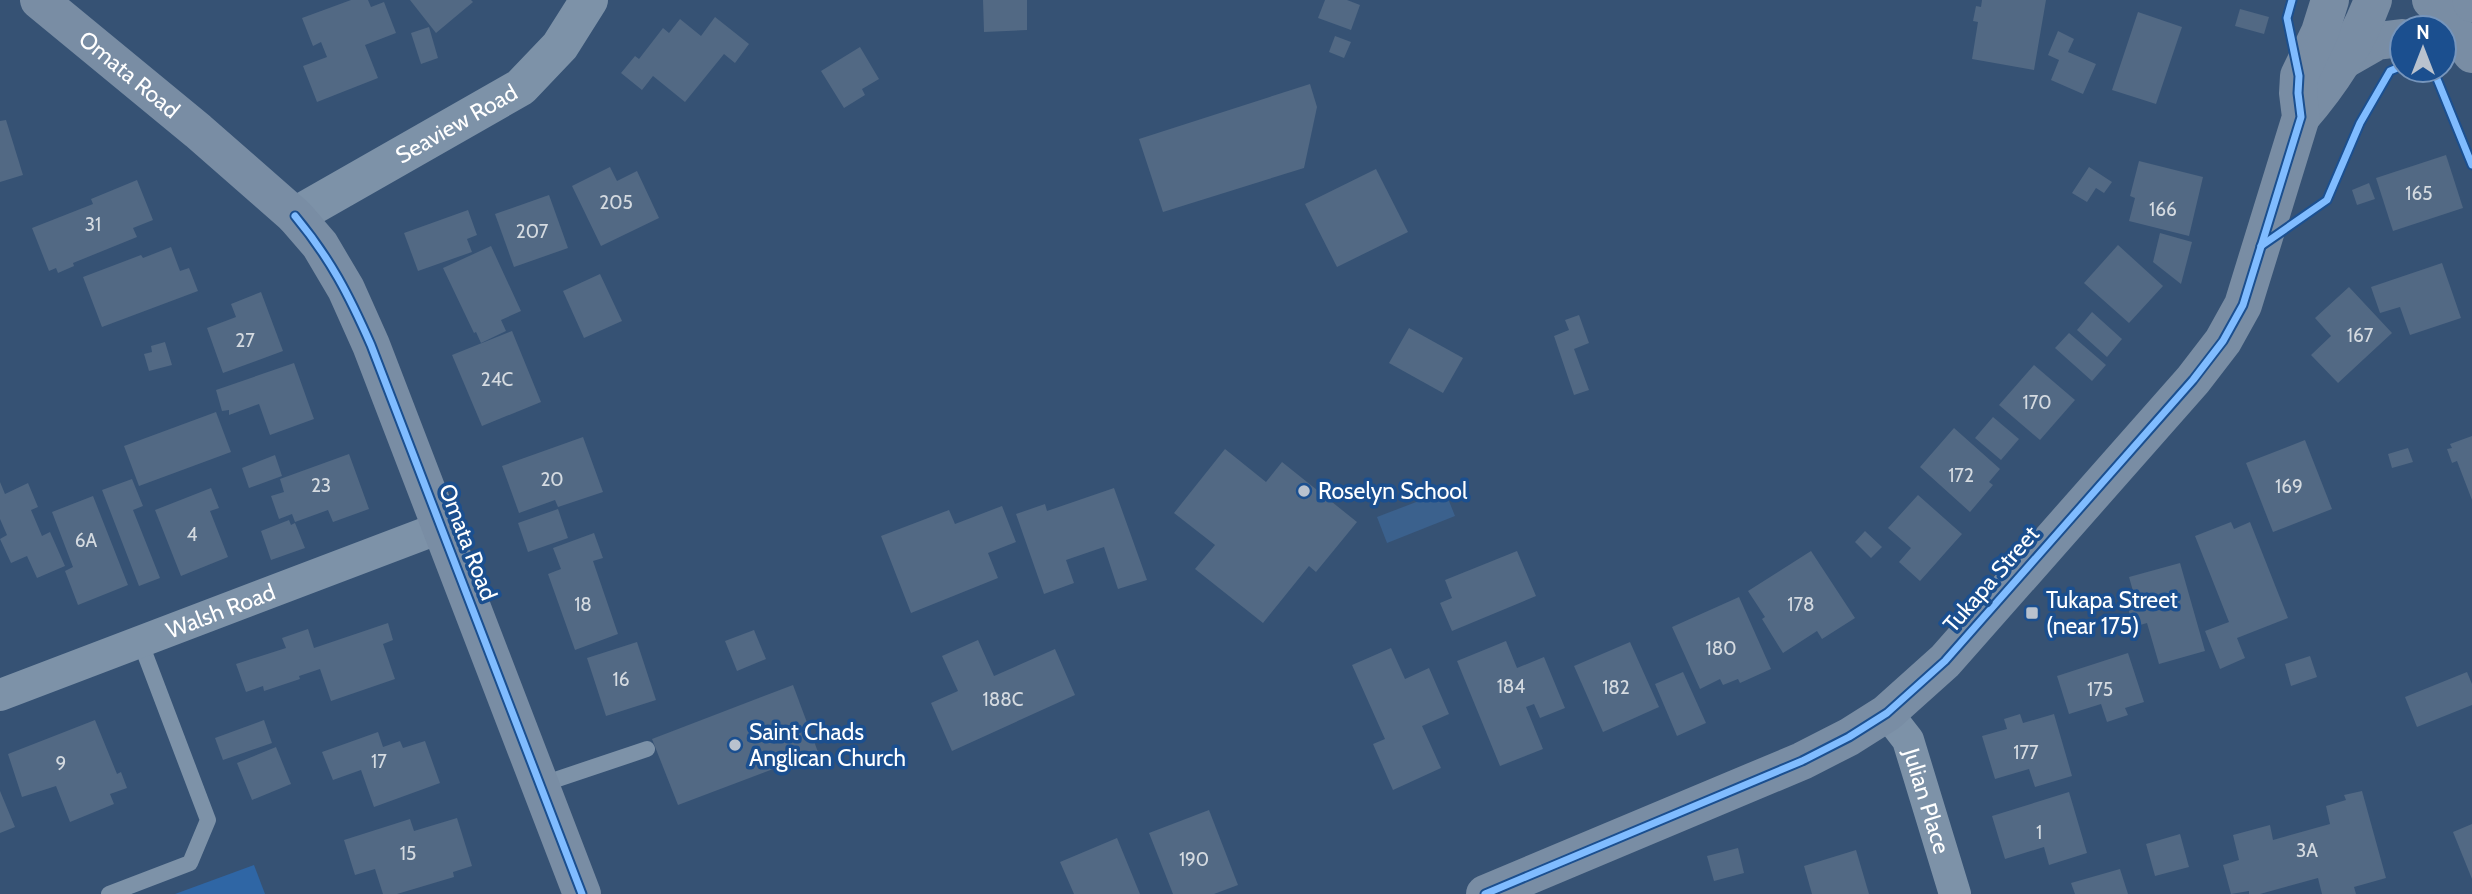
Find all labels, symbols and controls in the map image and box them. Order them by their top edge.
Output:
north arrow [2388,14,2458,84]
text: N [2416,21,2430,44]
street label: Omata Road [73,25,185,124]
street label: Seaview Road [391,78,522,170]
house number: 165 [2405,182,2433,205]
house number: 205 [599,191,633,214]
house number: 166 [2149,198,2177,221]
house number: 31 [85,213,101,236]
house number: 207 [516,220,549,243]
house number: 167 [2347,324,2374,347]
house number: 27 [235,329,255,352]
house number: 24C [481,368,514,391]
house number: 170 [2023,391,2051,414]
house number: 172 [1948,464,1974,487]
house number: 20 [540,468,564,491]
house number: 23 [311,474,331,497]
house number: 169 [2275,475,2303,498]
place label: Roselyn School [1318,477,1468,505]
street label: Omata Road [433,480,503,604]
marker: Roselyn School [1296,483,1312,499]
street label: Tukapa Street [1937,520,2045,638]
house number: 4 [187,523,198,546]
house number: 6A [75,529,98,552]
street label: Walsh Road [162,578,279,645]
place label: Tukapa Street (near 175) [2046,586,2178,640]
house number: 18 [574,593,592,616]
house number: 178 [1787,593,1815,616]
marker: Tukapa Street (near 175) [2024,605,2040,621]
house number: 180 [1706,637,1736,660]
house number: 16 [613,668,630,691]
house number: 184 [1497,675,1525,698]
house number: 182 [1602,676,1630,699]
house number: 175 [2087,678,2113,701]
house number: 188C [983,688,1024,711]
place label: Saint Chads Anglican Church [749,718,906,772]
marker: Saint Chads Anglican Church [727,737,743,753]
house number: 177 [2013,741,2039,764]
street label: Julian Place [1897,744,1956,857]
house number: 17 [371,750,387,773]
house number: 9 [56,752,66,775]
house number: 1 [2036,821,2042,844]
house number: 3A [2296,839,2318,862]
house number: 15 [400,842,416,865]
house number: 190 [1179,848,1209,871]

